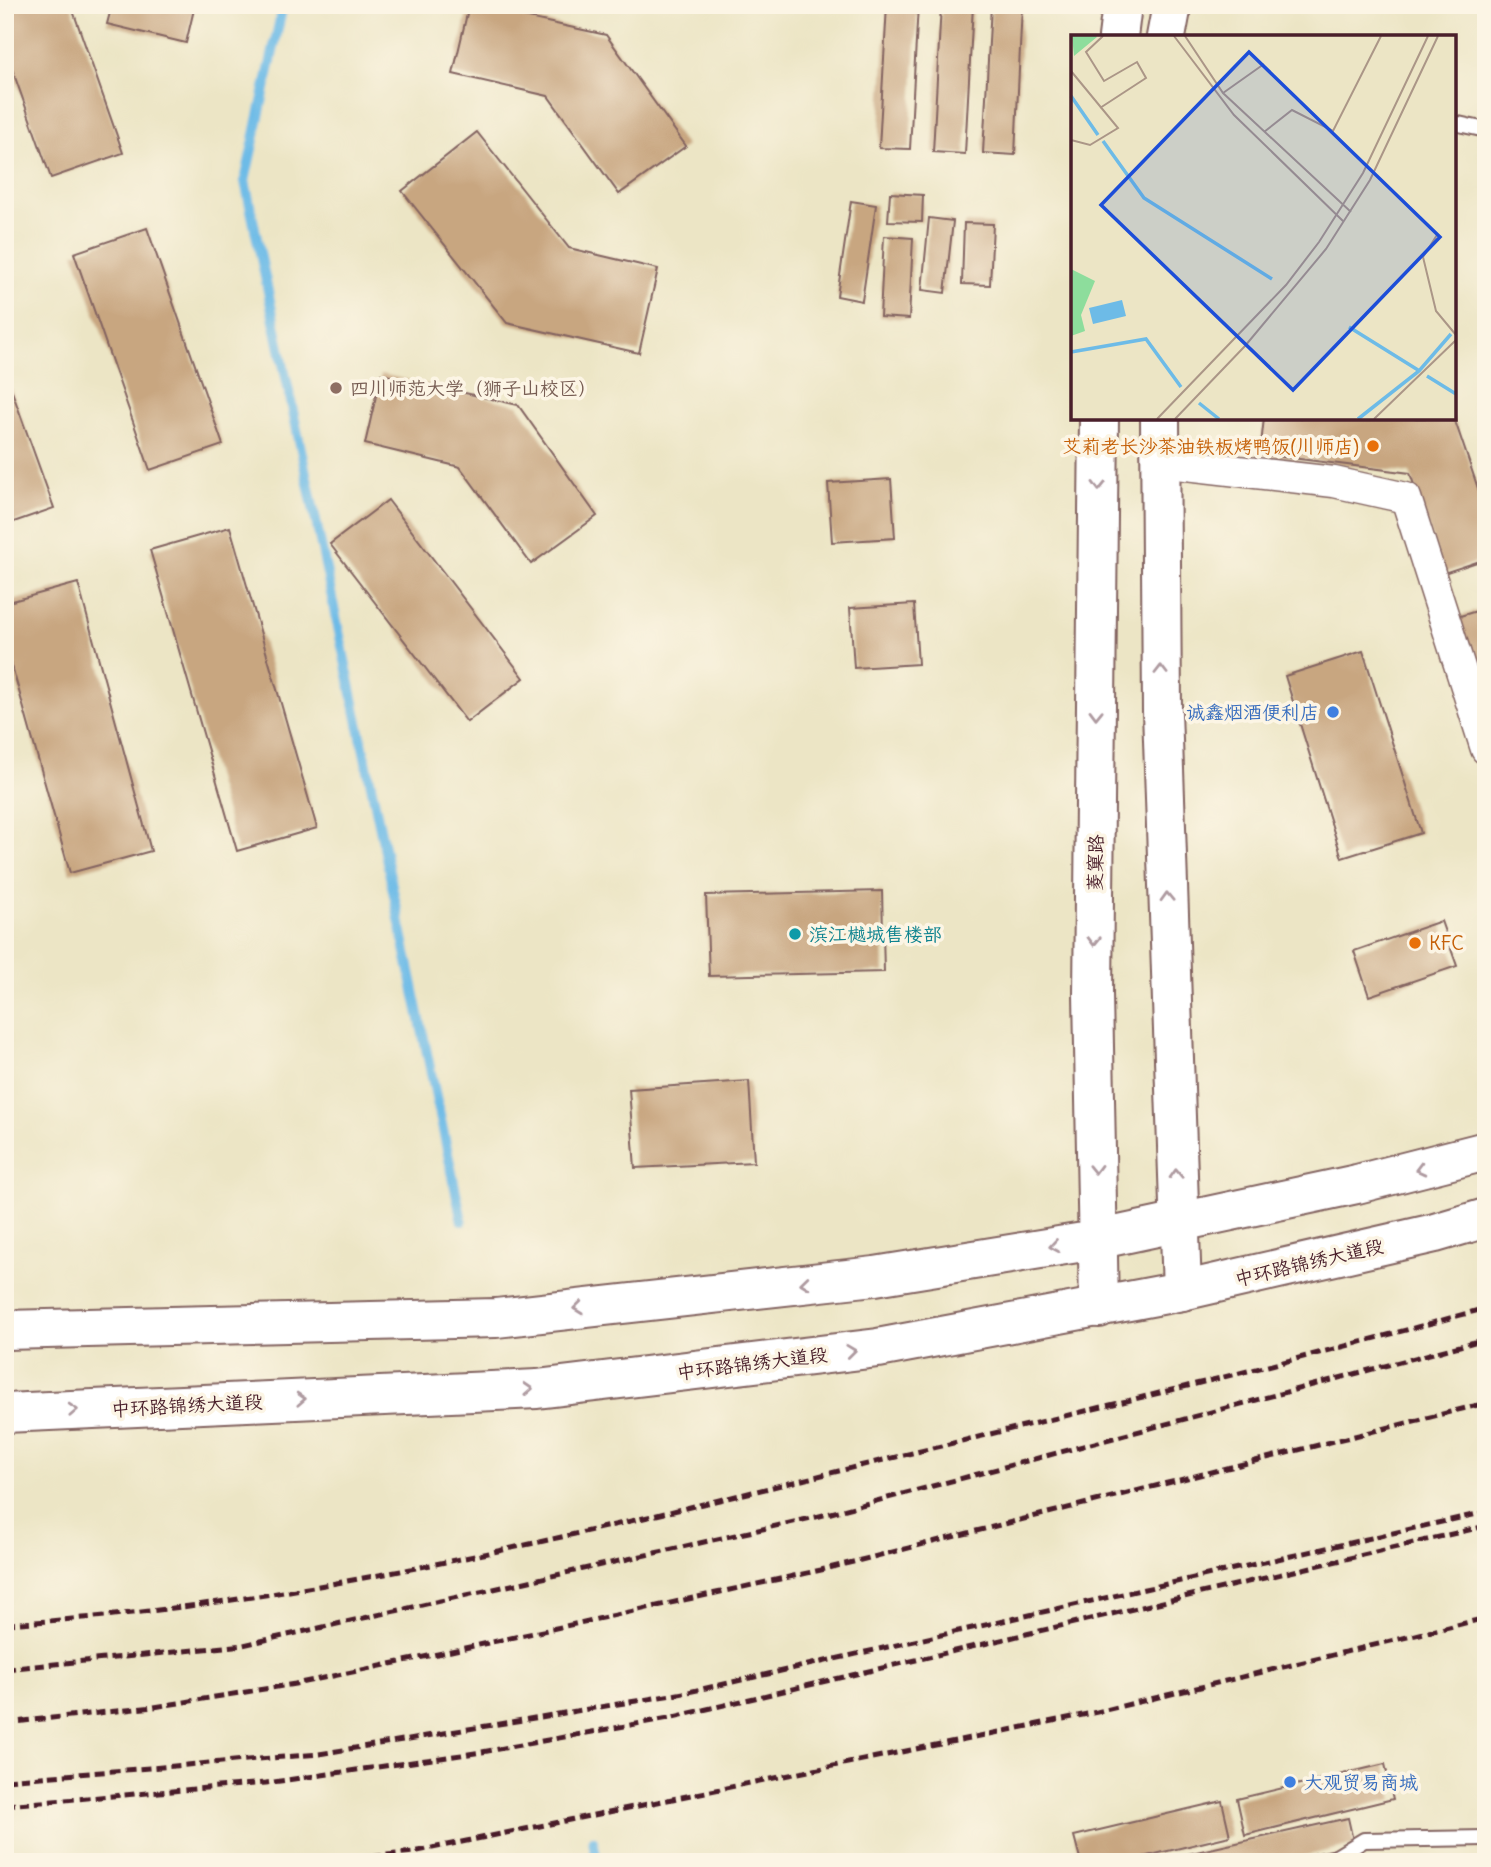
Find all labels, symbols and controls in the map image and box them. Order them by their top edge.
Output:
inset map [1071,35,1456,420]
place label: 四川师范大学（狮子山校区） [350,376,597,400]
marker: 四川师范大学（狮子山校区） [328,380,344,396]
place label: 艾莉老长沙茶油铁板烤鸭饭(川师店) [1063,434,1359,458]
marker: 艾莉老长沙茶油铁板烤鸭饭(川师店) [1365,438,1381,454]
one-way arrow [1091,482,1107,492]
one-way arrow [1154,664,1169,675]
place label: 诚鑫烟酒便利店 [1186,700,1319,724]
marker: 诚鑫烟酒便利店 [1325,704,1341,720]
one-way arrow [1088,709,1104,720]
street label: 菱窠路 [1083,834,1107,892]
one-way arrow [1160,892,1175,903]
place label: 滨江樾城售楼部 [809,922,942,946]
marker: 滨江樾城售楼部 [787,926,803,942]
place label: KFC [1429,931,1464,955]
marker: KFC [1407,935,1423,951]
one-way arrow [1086,937,1102,947]
one-way arrow [1414,1161,1426,1175]
one-way arrow [1087,1164,1103,1175]
one-way arrow [1168,1168,1183,1179]
street label: 中环路锦绣大道段 [1232,1233,1386,1291]
one-way arrow [1048,1239,1060,1254]
one-way arrow [799,1276,810,1291]
one-way arrow [573,1301,584,1316]
street label: 中环路锦绣大道段 [675,1342,829,1384]
one-way arrow [845,1343,857,1358]
one-way arrow [523,1382,534,1397]
street label: 中环路锦绣大道段 [110,1389,264,1421]
one-way arrow [295,1392,306,1407]
one-way arrow [68,1402,79,1417]
place label: 大观贸易商城 [1304,1770,1418,1794]
marker: 大观贸易商城 [1282,1774,1298,1790]

